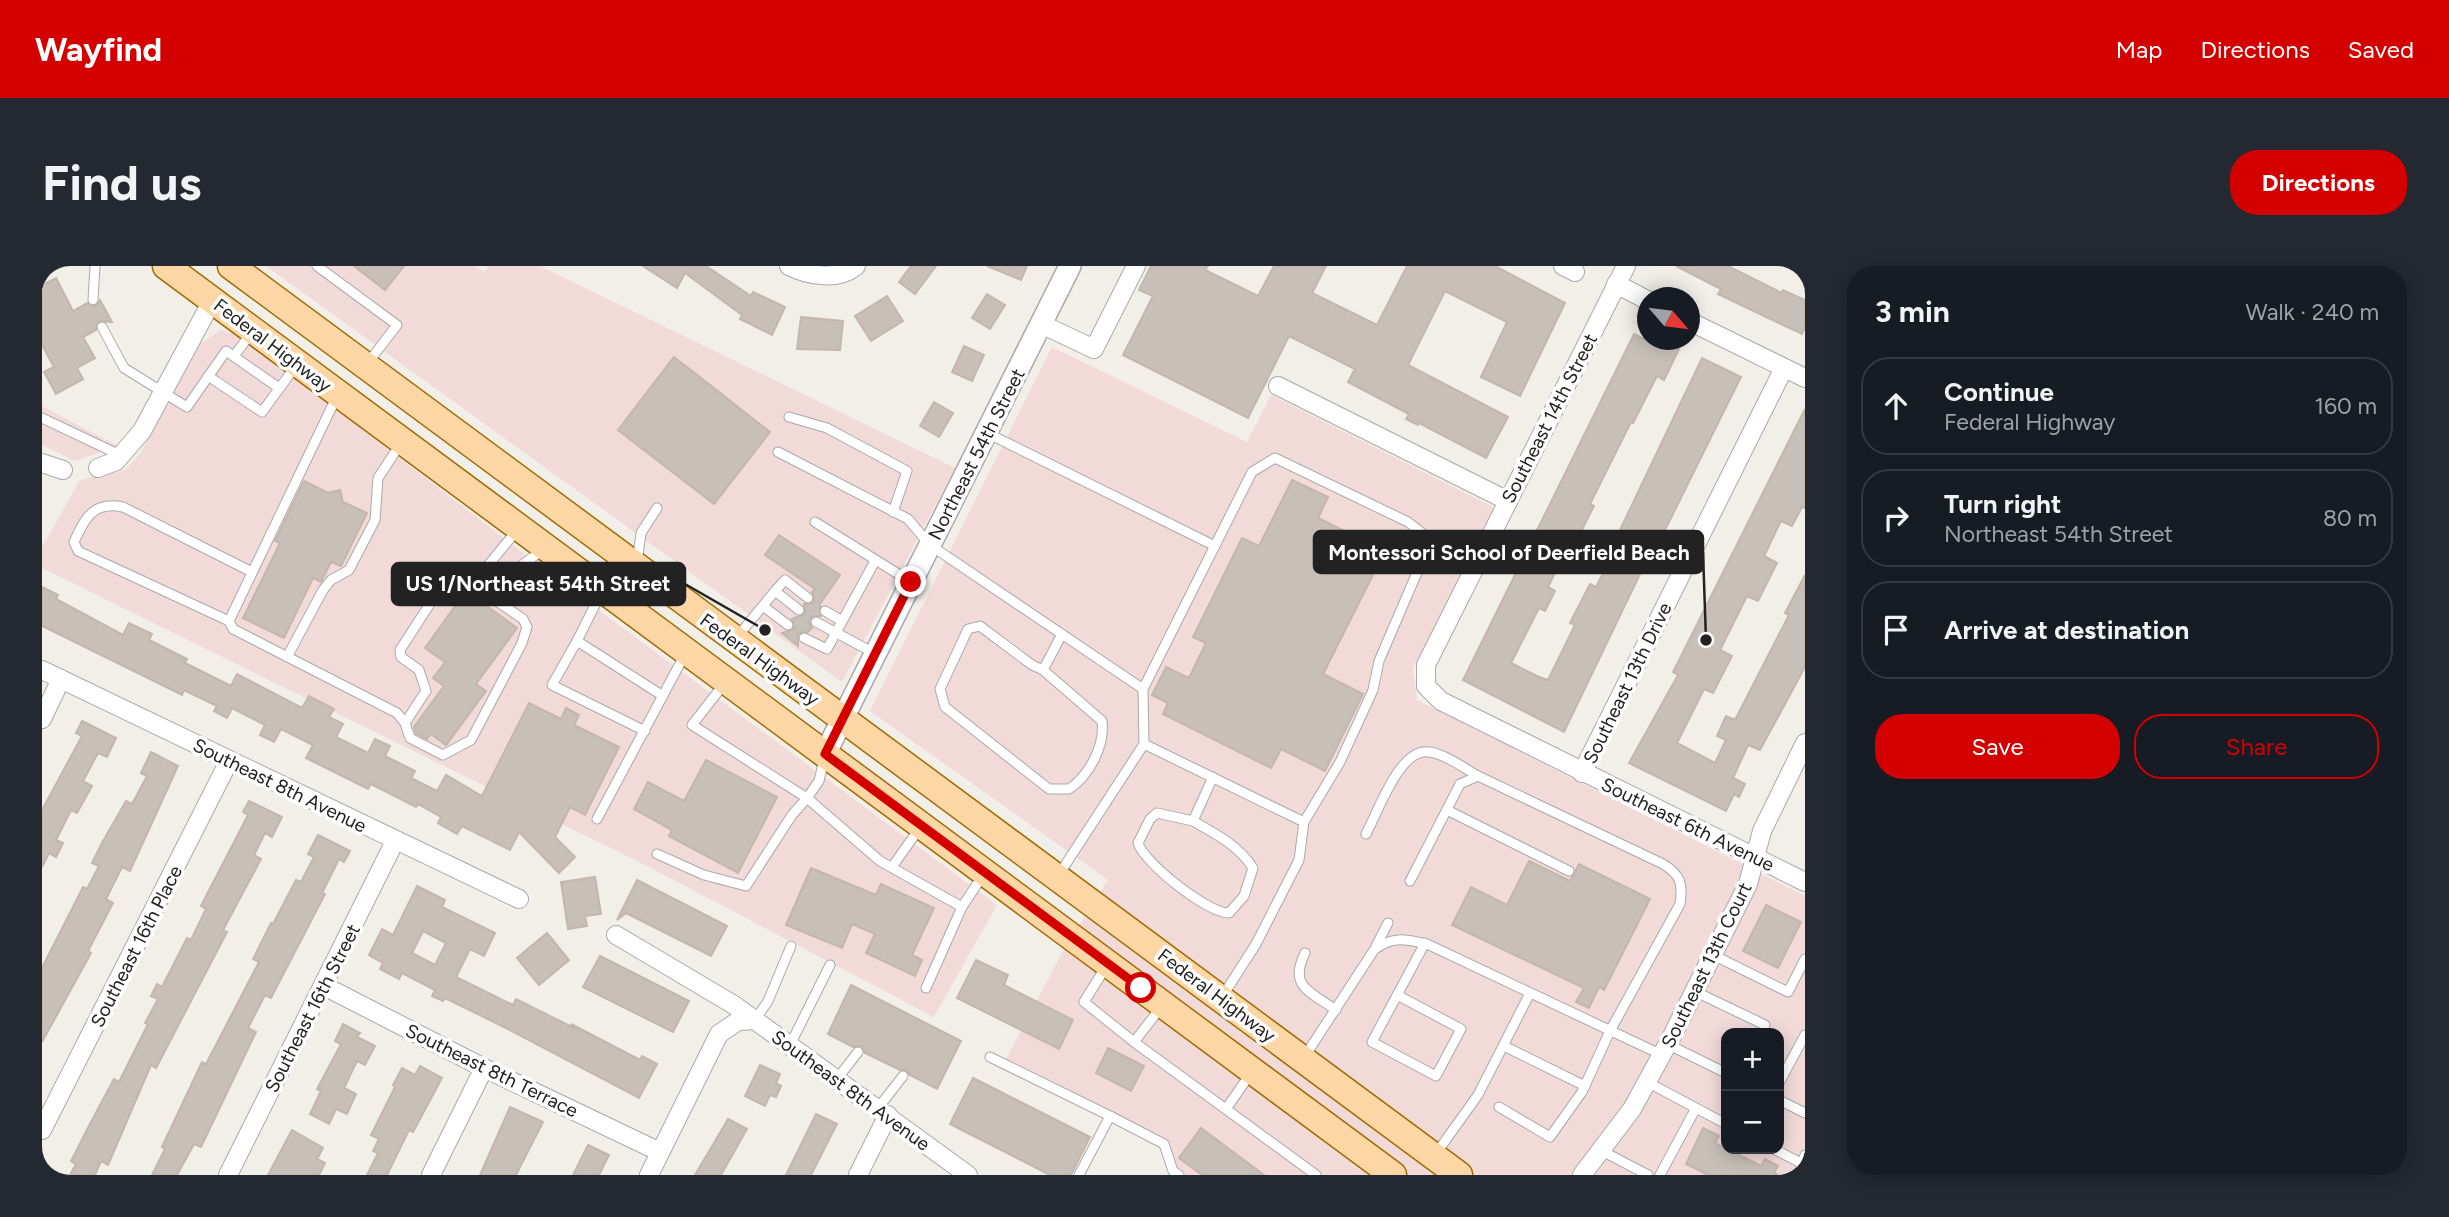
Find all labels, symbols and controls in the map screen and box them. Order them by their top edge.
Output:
text: Wayfind [35,30,162,69]
text: Map [2116,35,2162,64]
text: Directions [2200,35,2310,64]
text: Saved [2348,35,2414,64]
button: Directions [2230,150,2407,215]
text: Find us [42,153,201,212]
north arrow [1637,287,1700,350]
text: 3 min [1875,293,1950,330]
street label: Federal Highway [209,294,336,397]
text: Walk · 240 m [2246,298,2379,326]
street label: Southeast 14th Street [1497,330,1602,507]
street label: Northeast 54th Street [923,365,1030,544]
text: Continue [1944,376,2054,408]
icon: ahead [1877,387,1915,425]
text: 160 m [2314,392,2377,420]
text: Federal Highway [1944,408,2115,436]
text: Turn right [1944,488,2061,520]
icon: right [1877,499,1915,537]
text: 80 m [2323,504,2377,532]
text: Northeast 54th Street [1944,520,2173,548]
callout: Montessori School of Deerfield Beach [1314,531,1703,573]
text: Montessori School of Deerfield Beach [1328,540,1690,565]
callout: US 1/Northeast 54th Street [392,563,685,605]
route end [895,566,926,597]
text: US 1/Northeast 54th Street [405,571,671,596]
street label: Southeast 13th Drive [1578,599,1676,768]
street label: Federal Highway [696,608,824,710]
icon: arrive [1877,611,1915,649]
text: Arrive at destination [1944,614,2189,646]
button: Save [1875,714,2120,779]
button: Share [2134,714,2379,779]
street label: Southeast 8th Avenue [189,733,370,837]
street label: Southeast 6th Avenue [1598,773,1778,876]
street label: Southeast 16th Place [86,861,187,1031]
street label: Southeast 13th Court [1656,879,1757,1052]
street label: Southeast 16th Street [260,920,365,1096]
street label: Federal Highway [1153,944,1280,1047]
route start [1125,972,1156,1003]
street label: Southeast 8th Terrace [402,1019,582,1122]
street label: Southeast 8th Avenue [767,1025,934,1156]
map controls [1721,1028,1784,1154]
button: + [1721,1028,1784,1091]
button: − [1721,1091,1784,1154]

